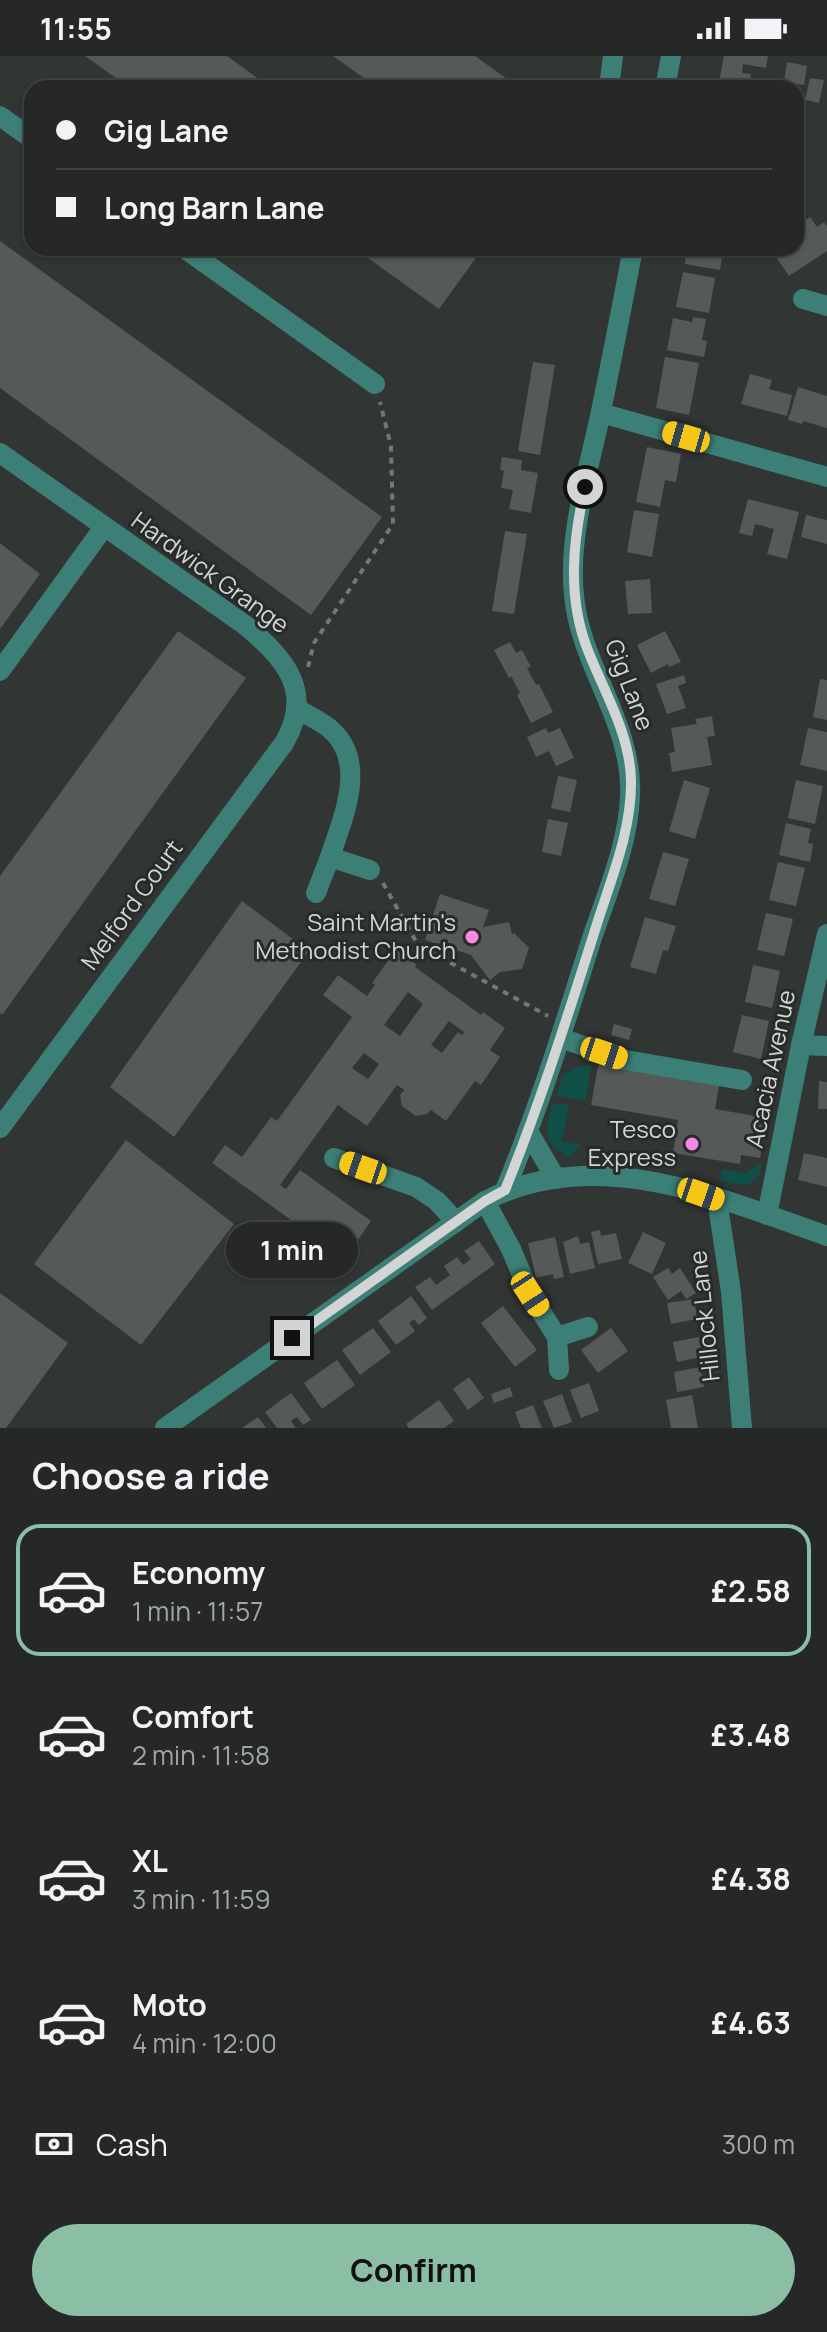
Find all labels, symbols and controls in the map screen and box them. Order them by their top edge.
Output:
text: 11:55 [40,8,112,49]
text: Gig Lane [104,110,229,151]
text: Long Barn Lane [104,187,325,228]
car [660,419,712,455]
route start [567,469,603,505]
street label: Hardwick Grange [125,503,296,640]
street label: Gig Lane [598,634,663,735]
street label: Melford Court [72,832,189,976]
place label: Saint Martin's Methodist Church [255,905,456,966]
marker: Saint Martin's Methodist Church [463,928,481,946]
street label: Acacia Avenue [737,987,802,1151]
car [577,1034,631,1072]
place label: Tesco Express [588,1112,676,1173]
marker: Tesco Express [683,1135,701,1153]
car [336,1149,390,1187]
car [674,1175,728,1213]
callout: 1 min [226,1222,358,1278]
text: 1 min [260,1232,324,1268]
street label: Hillock Lane [680,1249,727,1383]
car [507,1267,553,1321]
route end [274,1320,310,1356]
text: Choose a ride [32,1451,270,1500]
text: Economy [132,1552,265,1593]
icon: car [36,1554,108,1626]
text: £2.58 [711,1570,791,1611]
text: 1 min · 11:57 [132,1593,263,1629]
text: Comfort [132,1696,254,1737]
icon: car [36,1698,108,1770]
text: £3.48 [711,1714,791,1755]
text: 2 min · 11:58 [132,1737,270,1773]
text: XL [132,1840,168,1881]
icon: car [36,1842,108,1914]
text: £4.38 [711,1858,791,1899]
text: 3 min · 11:59 [132,1881,271,1917]
text: Moto [132,1984,207,2025]
icon: car [36,1986,108,2058]
text: £4.63 [711,2002,791,2043]
text: 4 min · 12:00 [132,2025,277,2061]
icon: cash [32,2122,76,2166]
text: Cash [96,2124,168,2165]
text: 300 m [722,2126,795,2162]
button: Confirm [32,2224,795,2316]

